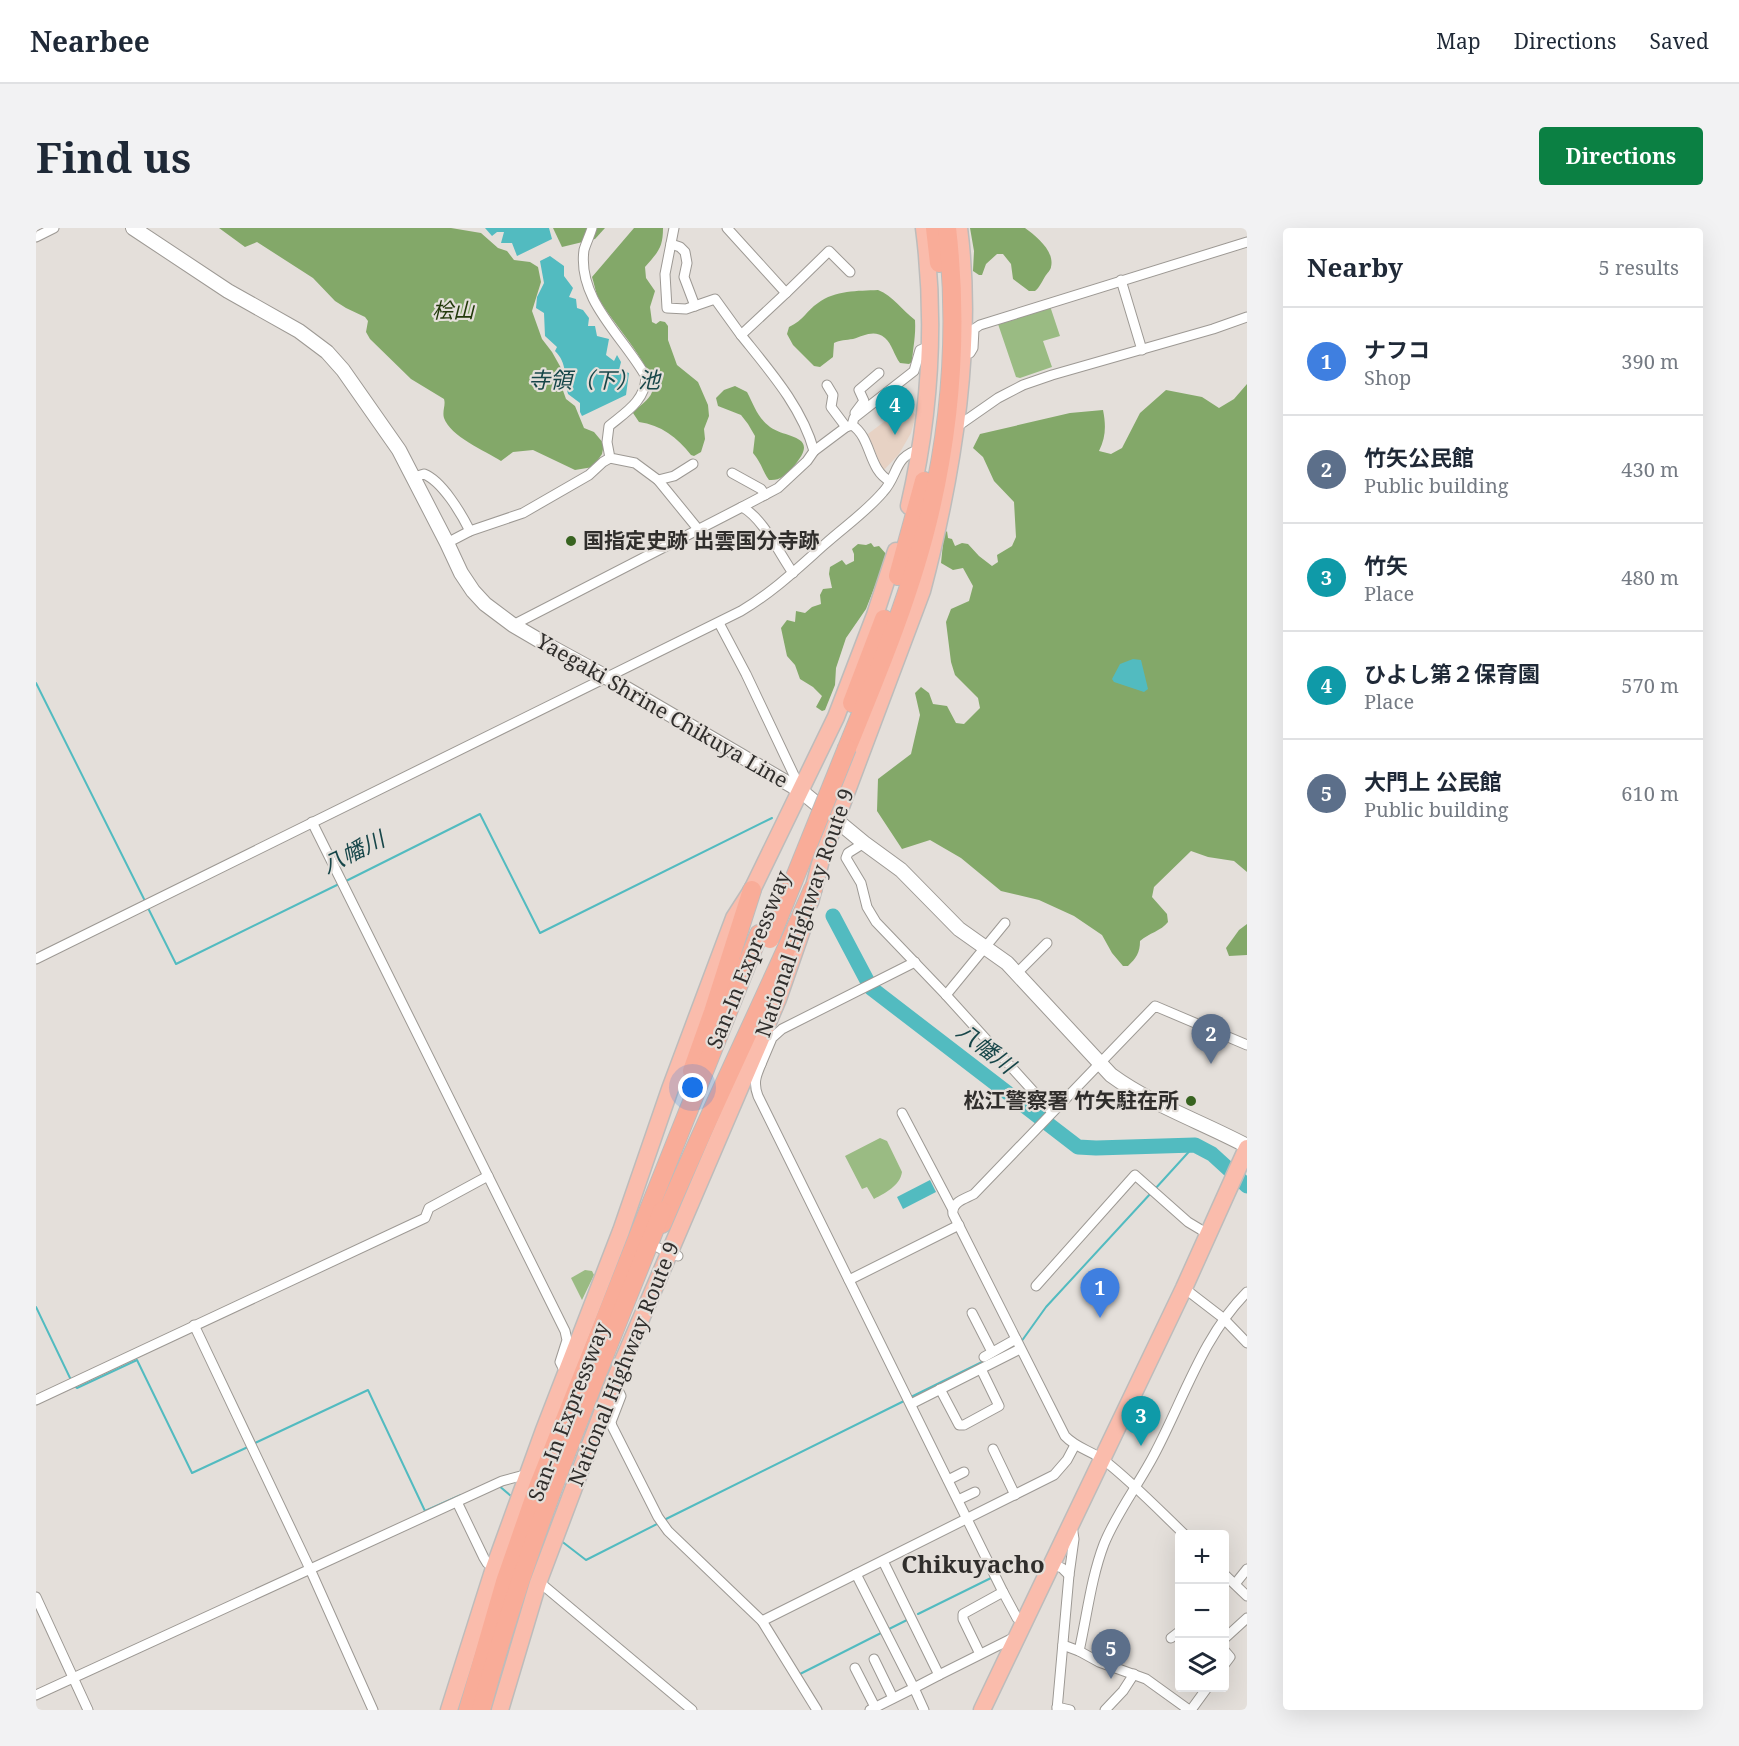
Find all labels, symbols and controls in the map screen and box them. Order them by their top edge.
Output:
text: Nearbee [30,22,150,60]
text: Map [1436,27,1481,55]
text: Directions [1514,27,1616,55]
text: Saved [1649,27,1709,55]
button: Directions [1539,127,1703,185]
text: Find us [36,128,191,185]
text: Nearby [1307,249,1403,285]
text: 5 results [1599,254,1679,281]
park label: 桧山 [432,296,476,324]
text: ナフコ [1364,334,1430,364]
text: 1 [1321,348,1332,375]
text: 390 m [1621,348,1679,375]
water label: 寺領（下）池 [528,364,662,394]
text: Shop [1364,364,1411,391]
pin: 4 [876,386,914,435]
text: 竹矢公民館 [1364,442,1474,472]
text: 2 [1321,456,1332,483]
text: 430 m [1621,456,1679,483]
text: Public building [1364,472,1509,499]
place label: 国指定史跡 出雲国分寺跡 [583,526,819,554]
marker: 国指定史跡 出雲国分寺跡 [564,534,578,548]
text: 竹矢 [1364,550,1408,580]
text: 3 [1321,564,1332,591]
text: 480 m [1621,564,1679,591]
text: Place [1364,580,1414,607]
street label: Yaegaki Shrine Chikuya Line [531,626,794,794]
text: ひよし第２保育園 [1364,658,1540,688]
text: 4 [1321,672,1332,699]
text: 570 m [1621,672,1679,699]
text: Place [1364,688,1414,715]
text: 大門上 公民館 [1364,766,1502,796]
text: 5 [1321,780,1332,807]
text: 610 m [1621,780,1679,807]
street label: National Highway Route 9 [748,785,860,1041]
text: Public building [1364,796,1509,823]
water label: 八幡川 [316,822,391,879]
street label: San-In Expressway [700,866,797,1053]
pin: 2 [1192,1014,1230,1064]
water label: 八幡川 [951,1015,1023,1081]
your location [678,1073,707,1102]
place label: 松江警察署 竹矢駐在所 [964,1086,1179,1114]
marker: 松江警察署 竹矢駐在所 [1184,1094,1198,1108]
street label: National Highway Route 9 [561,1237,685,1490]
pin: 1 [1080,1268,1120,1318]
street label: San-In Expressway [521,1318,615,1505]
pin: 3 [1122,1396,1160,1446]
map controls [1175,1530,1229,1692]
button: + [1175,1530,1229,1584]
district label: Chikuyacho [901,1547,1045,1580]
button: − [1175,1584,1229,1638]
pin: 5 [1092,1630,1130,1679]
button: layers [1175,1638,1229,1692]

